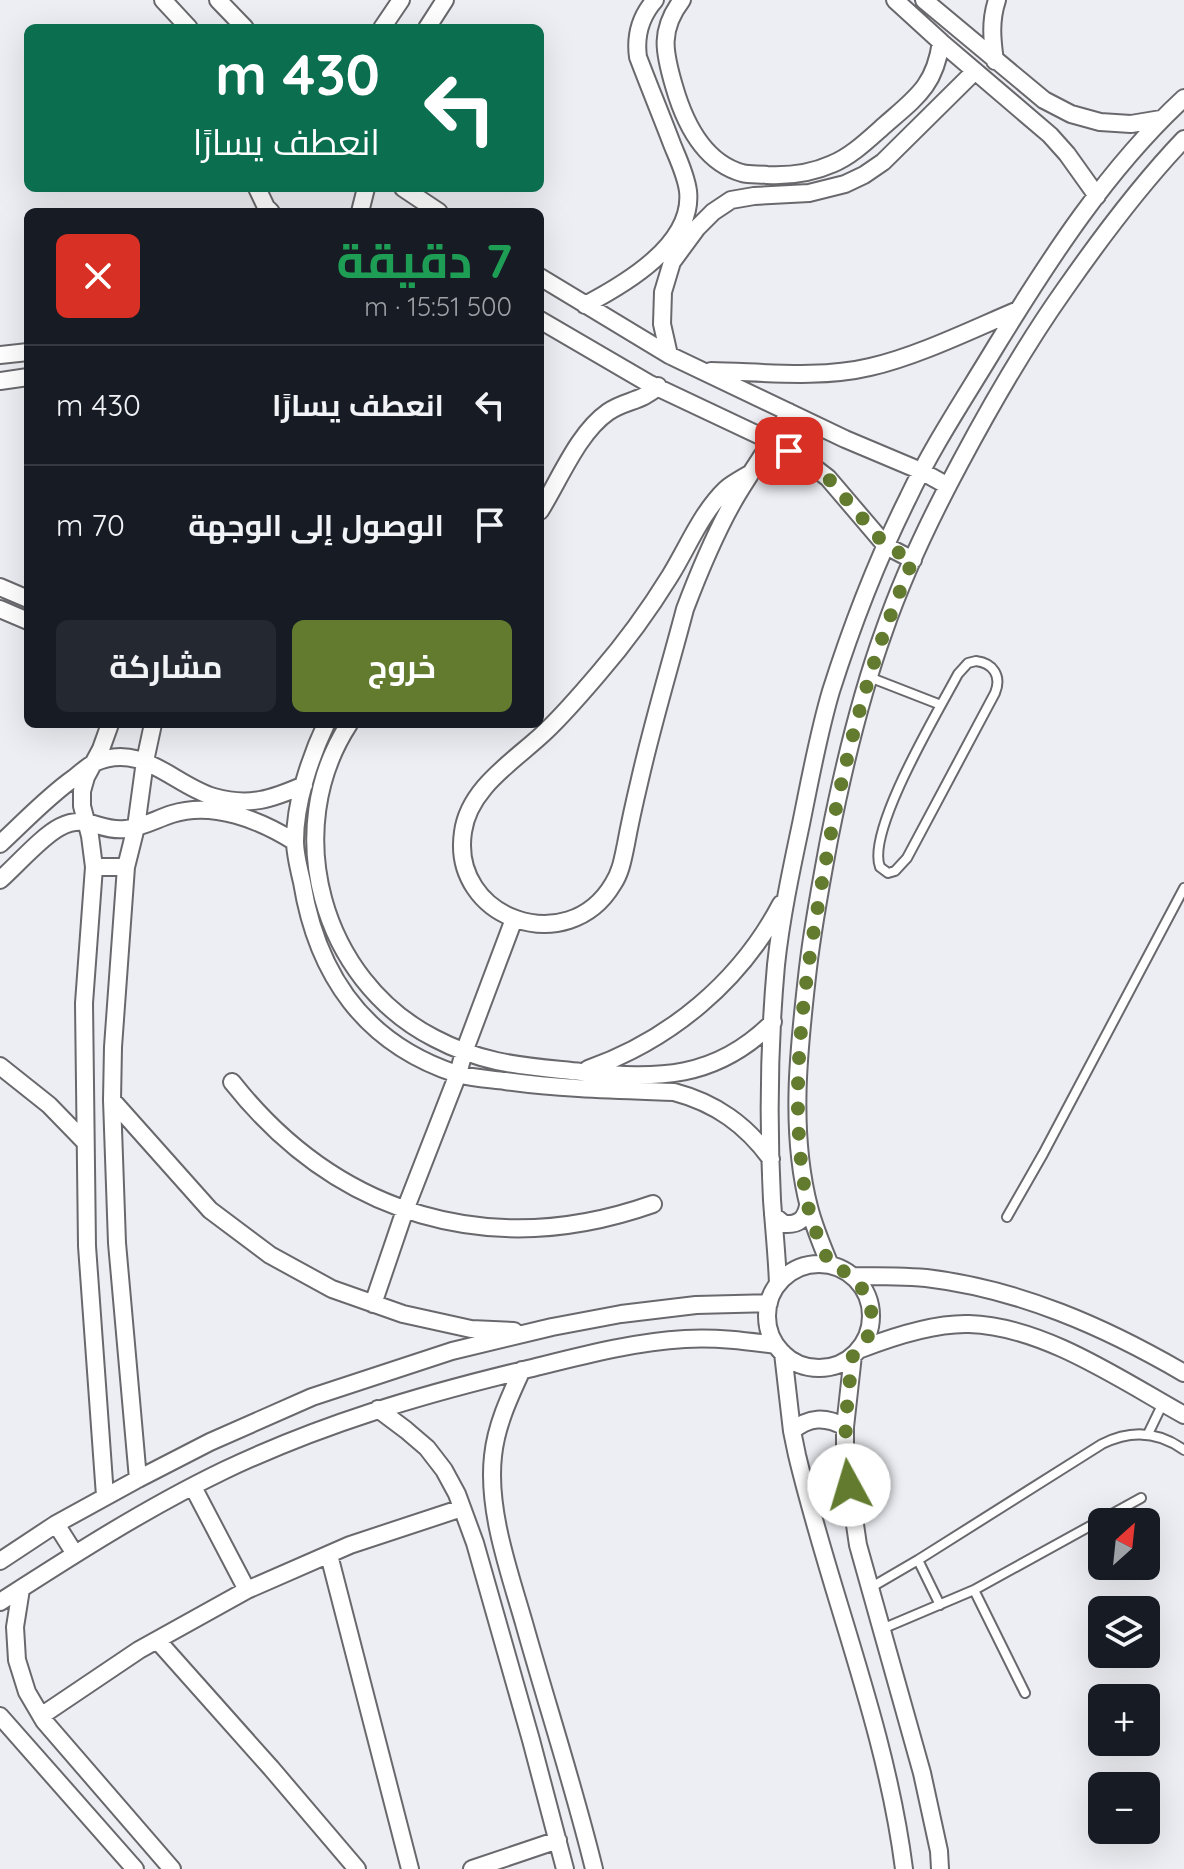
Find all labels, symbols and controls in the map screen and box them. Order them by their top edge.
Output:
text: 430 m [215,39,380,109]
icon: left [408,56,512,160]
text: انعطف يسارًا [193,119,380,164]
text: 7 دقيقة [337,230,512,290]
button: close [56,234,140,318]
text: 500 m · 15:51 [364,290,512,323]
icon: left [468,383,512,427]
text: 430 m [56,386,141,424]
text: انعطف يسارًا [272,386,444,424]
pin [755,417,823,485]
icon: arrive [767,429,811,473]
icon: arrive [468,503,512,547]
text: 70 m [56,506,125,544]
text: الوصول إلى الوجهة [188,506,444,544]
button: مشاركة [56,620,276,712]
button: خروج [292,620,512,712]
position arrow [807,1443,891,1527]
north arrow [1088,1508,1160,1580]
map controls [1088,1508,1160,1844]
button: layers [1088,1596,1160,1668]
button: + [1088,1684,1160,1756]
button: − [1088,1772,1160,1844]

